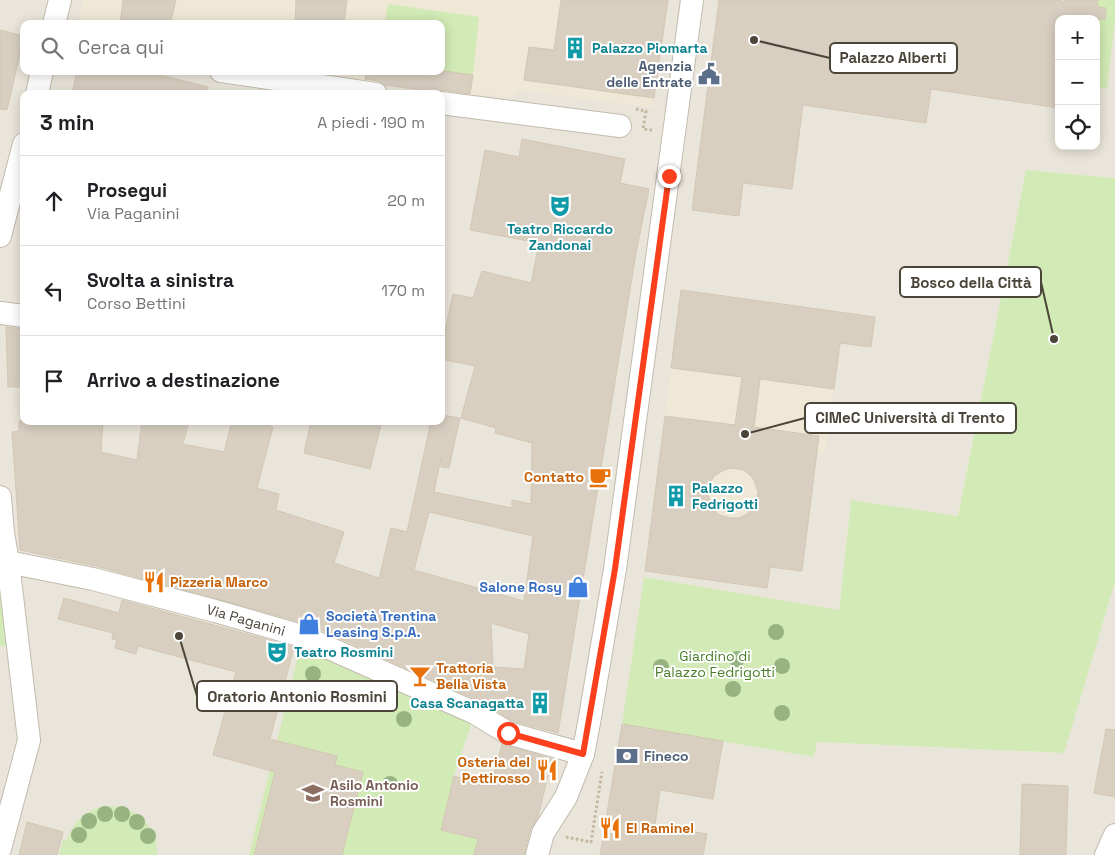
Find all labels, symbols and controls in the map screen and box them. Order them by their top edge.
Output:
map controls [1055,15,1100,150]
button: + [1055,15,1100,60]
search box [20,20,445,75]
icon: search [38,34,66,62]
text: Cerca qui [78,35,164,60]
building icon: Palazzo Piomarta [562,35,588,61]
place label: Palazzo Piomarta [592,39,708,57]
callout: Palazzo Alberti [830,43,957,73]
text: Palazzo Alberti [840,48,946,67]
place label: Agenzia delle Entrate [606,57,692,91]
button: − [1055,60,1100,105]
public building icon: Agenzia delle Entrate [696,61,722,87]
button: locate [1055,105,1100,150]
text: 3 min [40,109,95,136]
text: A piedi · 190 m [317,112,425,133]
route end [658,165,681,188]
text: Prosegui [87,178,167,203]
icon: ahead [40,187,68,215]
text: 20 m [387,190,425,211]
theatre icon: Teatro Riccardo Zandonai [547,193,573,219]
text: Via Paganini [87,203,179,224]
place label: Teatro Riccardo Zandonai [507,220,613,254]
callout: Bosco della Città [900,267,1041,297]
text: Svolta a sinistra [87,268,234,293]
text: Bosco della Città [910,273,1032,292]
icon: left [40,277,68,305]
text: 170 m [381,280,425,301]
text: Corso Bettini [87,293,186,314]
icon: arrive [40,367,68,395]
text: Arrivo a destinazione [87,368,280,393]
callout: CIMeC Università di Trento [805,403,1016,433]
text: CIMeC Università di Trento [815,408,1005,427]
cafe icon: Contatto [587,464,613,490]
place label: Contatto [524,468,584,486]
place label: Palazzo Fedrigotti [692,479,758,513]
building icon: Palazzo Fedrigotti [663,483,689,509]
restaurant icon: Pizzeria Marco [141,569,167,595]
place label: Pizzeria Marco [170,573,268,591]
shop icon: Salone Rosy [565,574,591,600]
place label: Salone Rosy [479,578,562,596]
street label: Via Paganini [205,600,287,640]
place label: Società Trentina Leasing S.p.A. [326,607,436,641]
shop icon: Società Trentina Leasing S.p.A. [296,611,322,637]
theatre icon: Teatro Rosmini [264,639,290,665]
place label: Teatro Rosmini [294,643,393,661]
park label: Giardino di Palazzo Fedrigotti [655,647,775,681]
place label: Trattoria Bella Vista [436,659,506,693]
bar icon: Trattoria Bella Vista [407,663,433,689]
callout: Oratorio Antonio Rosmini [197,681,397,711]
text: Oratorio Antonio Rosmini [207,687,387,706]
building icon: Casa Scanagatta [527,690,553,716]
place label: Casa Scanagatta [411,694,524,712]
route start [497,722,520,745]
bank icon: Fineco [614,743,640,769]
place label: Fineco [644,747,689,765]
place label: Osteria del Pettirosso [457,753,530,787]
restaurant icon: Osteria del Pettirosso [534,757,560,783]
place label: Asilo Antonio Rosmini [330,776,419,810]
school or university icon: Asilo Antonio Rosmini [300,780,326,806]
restaurant icon: El Raminel [597,815,623,841]
place label: El Raminel [626,819,694,837]

